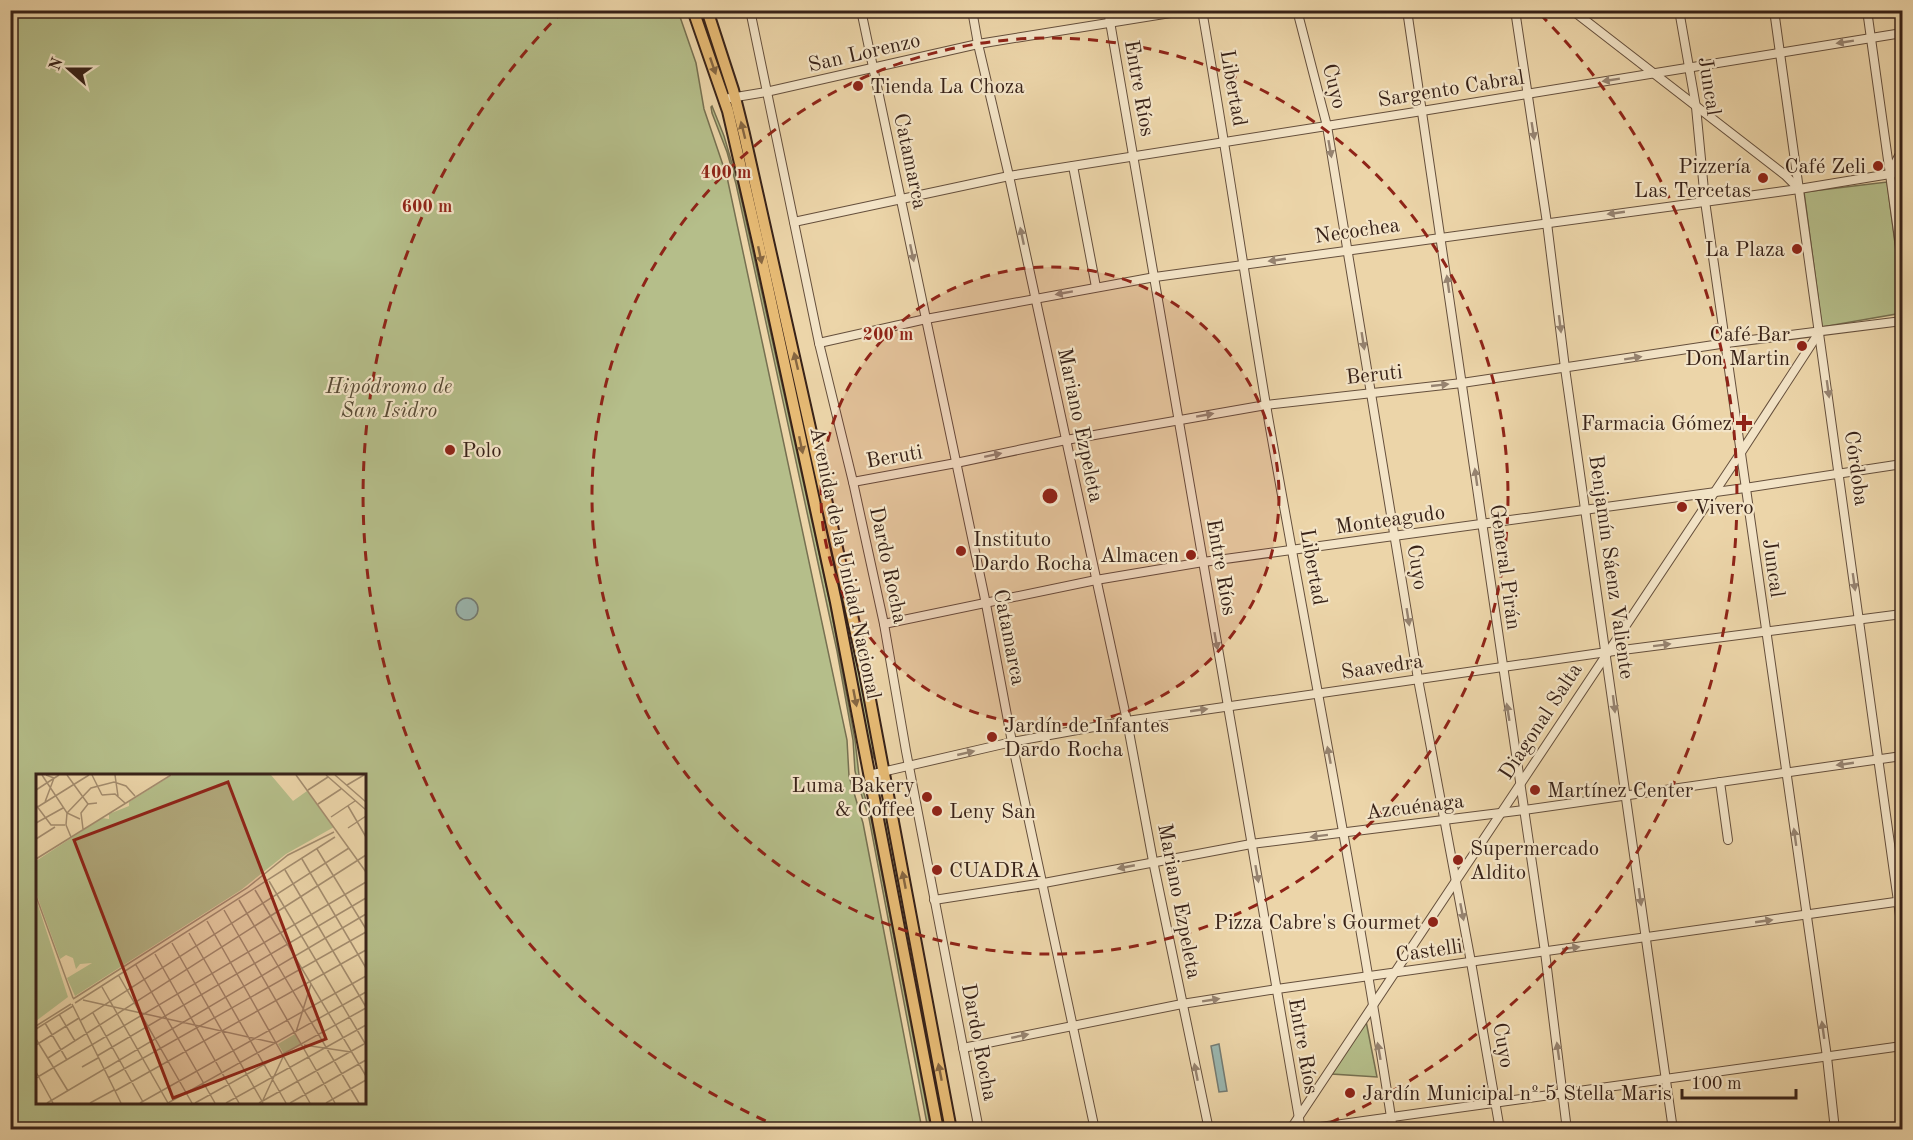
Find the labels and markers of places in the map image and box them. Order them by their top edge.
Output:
place label: Tienda La Choza [870,77,1025,98]
marker: Tienda La Choza [851,79,865,93]
place label: Pizzería Las Tercetas [1634,157,1751,202]
place label: Café Zeli [1784,157,1866,178]
marker: Café Zeli [1871,159,1885,173]
marker: Pizzería Las Tercetas [1756,171,1770,185]
place label: La Plaza [1705,240,1785,261]
marker: La Plaza [1790,242,1804,256]
place label: Café Bar Don Martin [1685,325,1790,370]
marker: Café Bar Don Martin [1795,339,1809,353]
place label: Farmacia Gómez [1581,414,1732,435]
marker: Farmacia Gómez [1737,416,1751,430]
place label: Polo [462,441,502,462]
marker: Polo [443,443,457,457]
centre of rings [1040,486,1060,506]
place label: Vivero [1694,498,1754,519]
marker: Vivero [1675,500,1689,514]
place label: Instituto Dardo Rocha [973,530,1092,575]
marker: Instituto Dardo Rocha [954,544,968,558]
place label: Almacen [1100,546,1179,567]
marker: Almacen [1184,548,1198,562]
place label: Jardín de Infantes Dardo Rocha [1004,716,1169,761]
marker: Jardín de Infantes Dardo Rocha [985,730,999,744]
place label: Luma Bakery & Coffee [792,776,915,821]
place label: Martínez Center [1547,781,1694,802]
marker: Martínez Center [1528,783,1542,797]
marker: Luma Bakery & Coffee [920,790,934,804]
place label: Leny San [949,802,1036,823]
marker: Leny San [930,804,944,818]
place label: Supermercado Aldito [1470,839,1599,884]
marker: Supermercado Aldito [1451,853,1465,867]
place label: CUADRA [949,861,1041,882]
marker: CUADRA [930,863,944,877]
place label: Pizza Cabre's Gourmet [1214,913,1421,934]
marker: Pizza Cabre's Gourmet [1426,915,1440,929]
place label: Jardín Municipal nº 5 Stella Maris [1362,1084,1672,1105]
marker: Jardín Municipal nº 5 Stella Maris [1343,1086,1357,1100]

